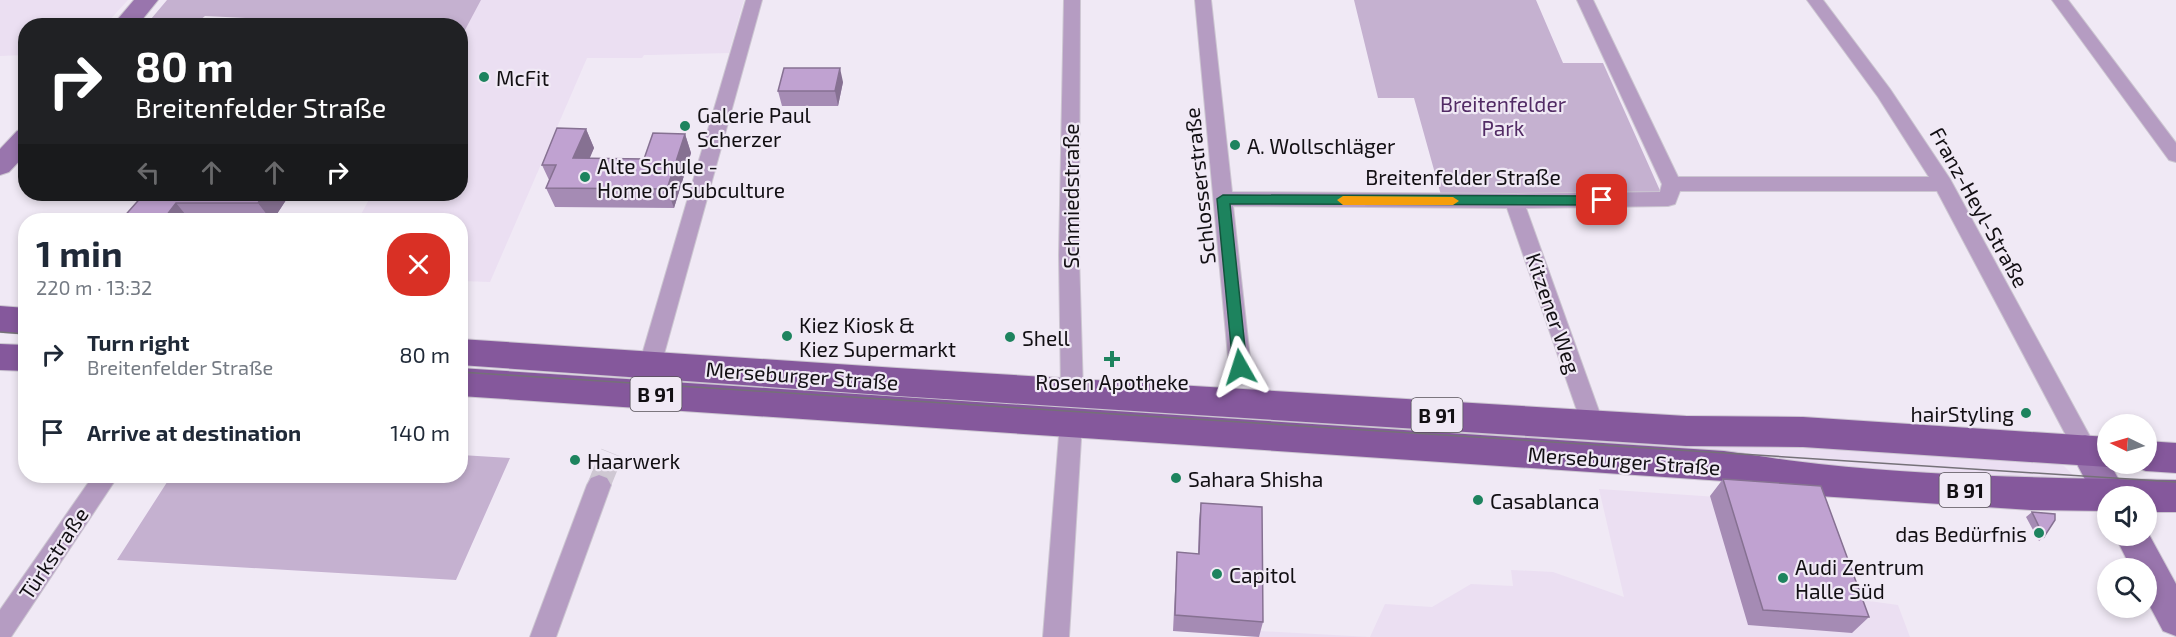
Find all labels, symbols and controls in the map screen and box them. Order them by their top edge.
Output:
text: 80 m [135,40,234,90]
icon: right [36,42,114,120]
place label: McFit [496,65,549,90]
marker: McFit [477,70,491,84]
text: Breitenfelder Straße [135,91,386,123]
park label: Breitenfelder Park [1440,91,1567,140]
place label: Galerie Paul Scherzer [697,102,812,151]
street label: Schlosserstraße [1178,106,1220,266]
marker: Galerie Paul Scherzer [678,119,692,133]
street label: Schmiedstraße [1058,123,1083,269]
street label: Franz-Heyl-Straße [1926,123,2034,291]
place label: A. Wollschläger [1247,133,1396,158]
marker: A. Wollschläger [1228,138,1242,152]
place label: Alte Schule - Home of Subculture [597,153,785,202]
icon: left [132,156,165,189]
icon: ahead [195,156,228,189]
icon: ahead [258,156,291,189]
icon: right [321,156,354,189]
street label: Breitenfelder Straße [1365,164,1561,189]
marker: Alte Schule - Home of Subculture [578,170,592,184]
pin [1576,174,1627,225]
icon: arrive [1585,183,1618,216]
text: 1 min [36,231,123,274]
button: close [387,233,450,296]
street label: Kitzener Weg [1522,249,1586,377]
text: 220 m · 13:32 [36,275,152,299]
place label: Kiez Kiosk & Kiez Supermarkt [799,312,956,361]
place label: Shell [1022,325,1070,350]
text: Turn right [87,329,189,355]
marker: Kiez Kiosk & Kiez Supermarkt [780,329,794,343]
marker: Shell [1003,330,1017,344]
position arrow [1208,335,1272,399]
icon: right [36,338,69,371]
text: 80 m [399,341,450,367]
marker: Rosen Apotheke [1105,352,1119,366]
text: Breitenfelder Straße [87,355,273,379]
street label: Merseburger Straße [705,356,899,394]
place label: Rosen Apotheke [1035,369,1189,394]
road number: B 91 [630,377,682,411]
road number: B 91 [1412,398,1462,432]
place label: hairStyling [1911,401,2014,426]
marker: hairStyling [2019,406,2033,420]
north arrow [2097,414,2157,474]
map controls [2097,414,2157,618]
icon: arrive [36,416,69,449]
text: Arrive at destination [87,419,301,445]
text: 140 m [390,419,450,445]
street label: Merseburger Straße [1527,441,1721,479]
place label: Haarwerk [587,448,680,473]
marker: Haarwerk [568,453,582,467]
place label: Sahara Shisha [1188,466,1323,491]
marker: Sahara Shisha [1169,471,1183,485]
road number: B 91 [1940,473,1990,507]
button: sound [2097,486,2157,546]
place label: Casablanca [1490,488,1599,513]
marker: Casablanca [1471,493,1485,507]
street label: Türkstraße [13,502,93,604]
place label: das Bedürfnis [1895,521,2027,546]
marker: das Bedürfnis [2032,526,2046,540]
place label: Audi Zentrum Halle Süd [1795,554,1924,603]
button: search [2097,558,2157,618]
place label: Capitol [1229,562,1297,587]
marker: Capitol [1210,567,1224,581]
marker: Audi Zentrum Halle Süd [1776,571,1790,585]

